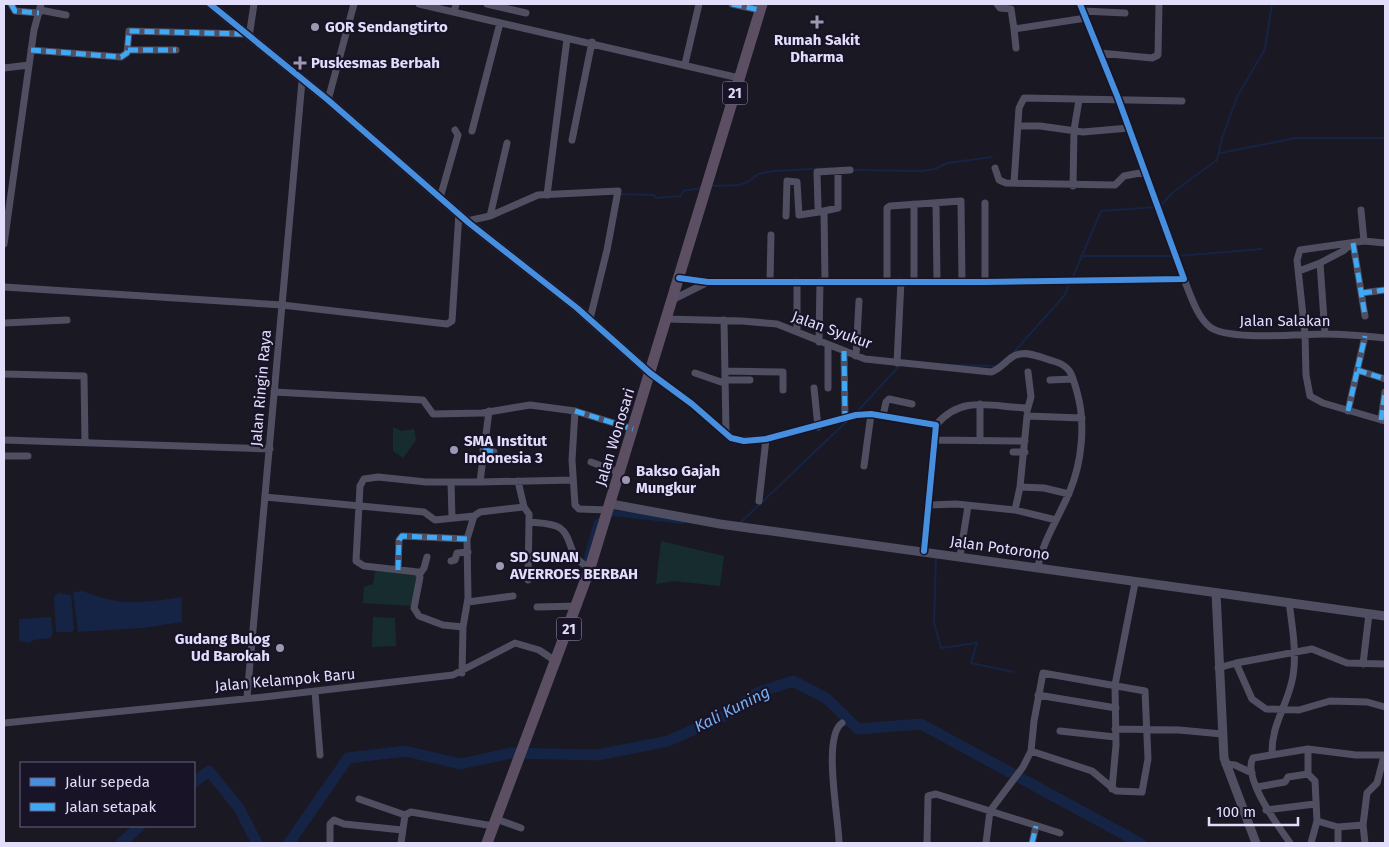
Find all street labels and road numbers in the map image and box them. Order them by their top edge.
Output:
road number: 21 [722,82,748,105]
street label: Jalan Syukur [789,307,875,353]
street label: Jalan Salakan [1240,312,1330,330]
street label: Jalan Ringin Raya [247,329,275,447]
street label: Jalan Wonosari [592,386,638,488]
street label: Jalan Potorono [949,532,1051,564]
road number: 21 [556,618,582,640]
street label: Jalan Kelampok Baru [214,665,356,695]

